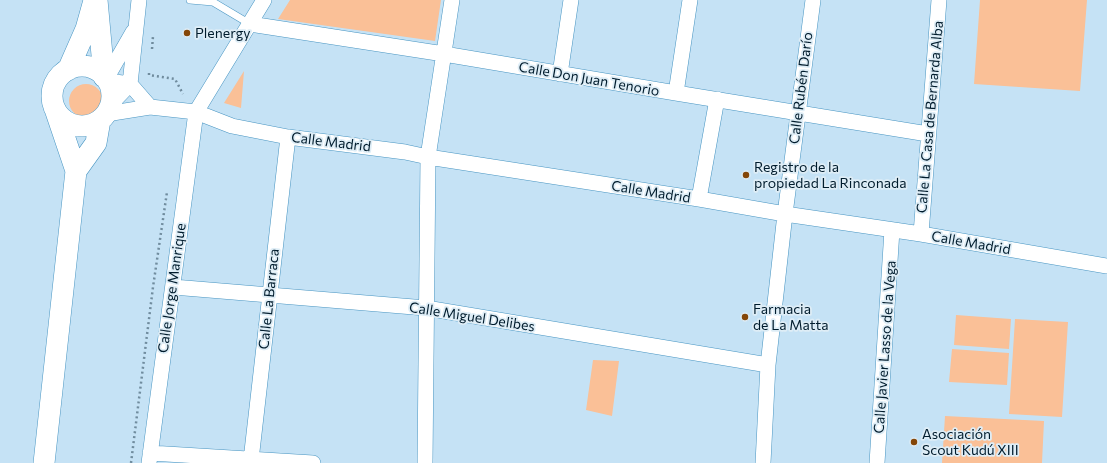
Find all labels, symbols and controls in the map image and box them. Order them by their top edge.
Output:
street label: Calle La Casa de Bernarda Alba [913,20,947,214]
place label: Plenergy [195,25,251,41]
marker: Plenergy [182,28,192,38]
street label: Calle Rubén Darío [786,31,816,145]
street label: Calle Don Juan Tenorio [517,58,661,100]
street label: Calle Madrid [290,129,372,155]
place label: Registro de la propiedad La Rinconada [754,159,906,192]
marker: Registro de la propiedad La Rinconada [741,170,751,180]
street label: Calle Madrid [610,177,692,207]
street label: Calle Jorge Manrique [155,222,189,354]
street label: Calle Madrid [930,228,1012,258]
street label: Calle La Barraca [255,248,283,350]
street label: Calle Javier Lasso de la Vega [871,260,899,434]
street label: Calle Miguel Delibes [408,299,536,335]
place label: Farmacia de La Matta [753,301,829,334]
marker: Farmacia de La Matta [740,312,750,322]
place label: Asociación Scout Kudú XIII [922,426,1019,458]
marker: Asociación Scout Kudú XIII [909,437,919,447]

